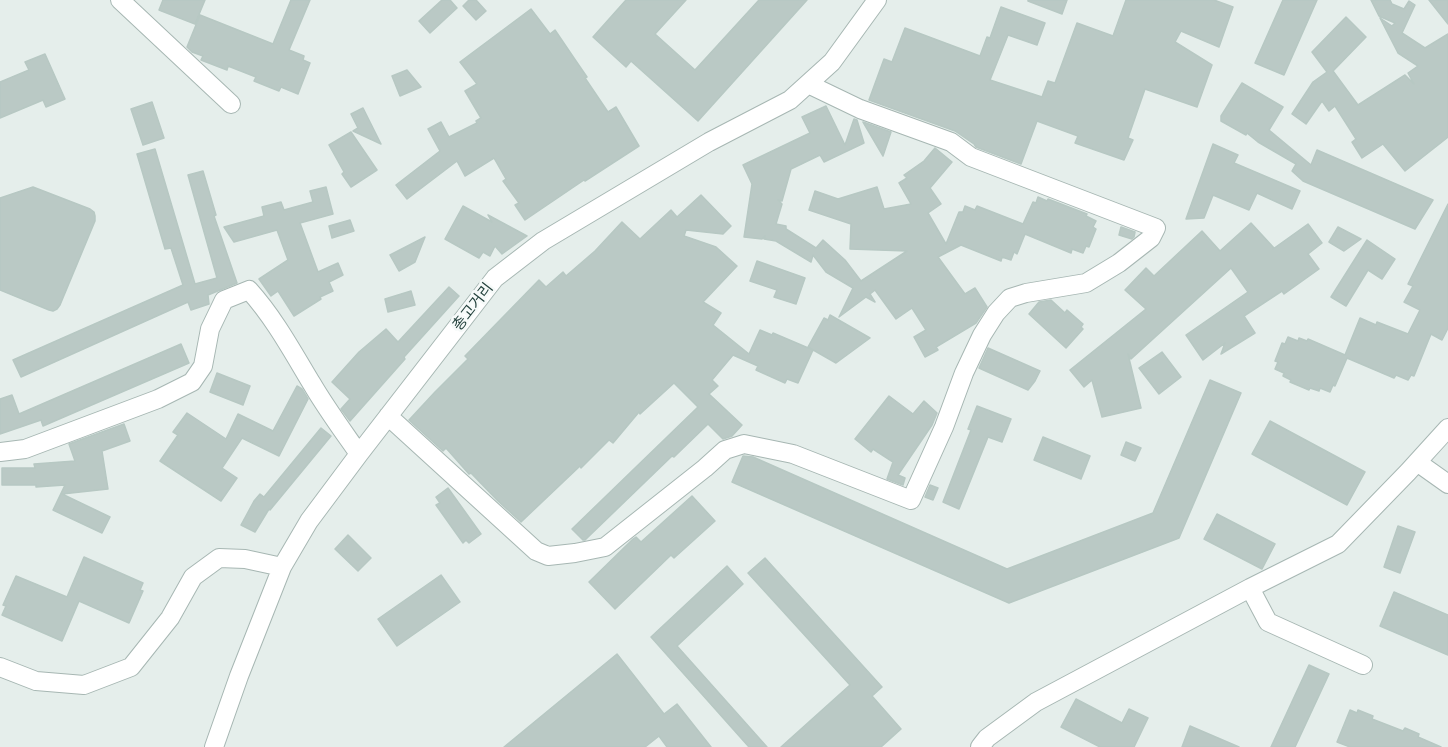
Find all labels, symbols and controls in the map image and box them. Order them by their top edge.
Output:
street label: 총고거리 [449,280,497,334]

